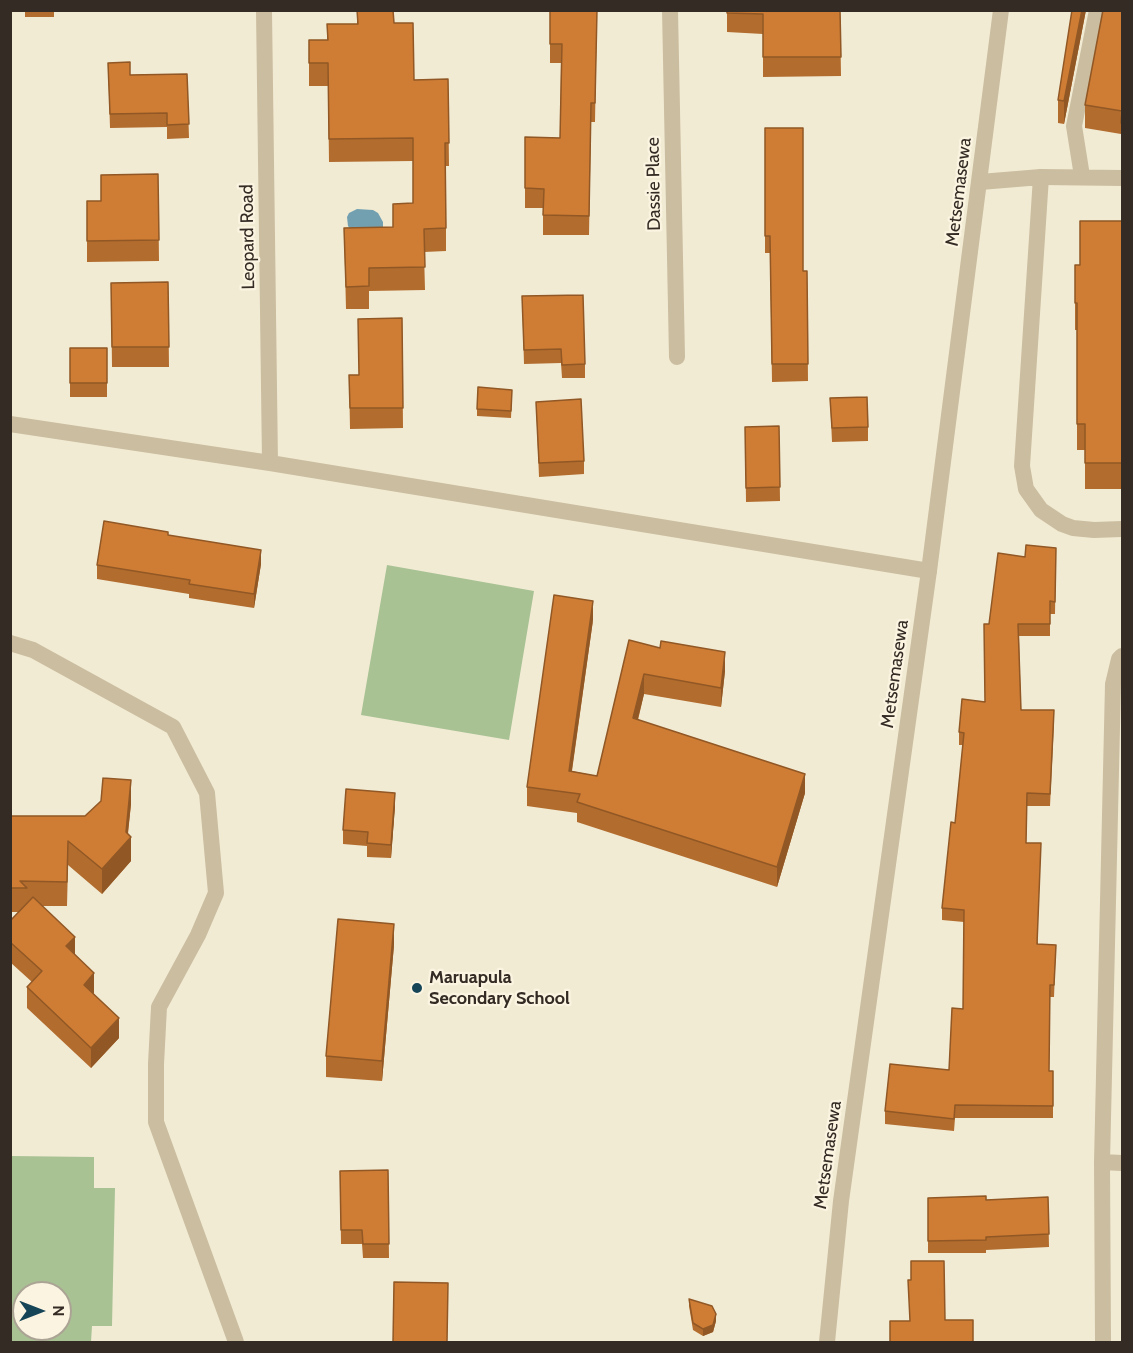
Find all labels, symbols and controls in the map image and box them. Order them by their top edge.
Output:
street label: Dassie Place [642,137,666,231]
street label: Metsemasewa [942,137,976,247]
street label: Leopard Road [236,184,260,290]
street label: Metsemasewa [877,618,913,730]
place label: Maruapula Secondary School [429,967,570,1010]
marker: Maruapula Secondary School [410,981,424,995]
street label: Metsemasewa [810,1099,846,1211]
north arrow [12,1281,72,1341]
text: N [49,1305,68,1317]

